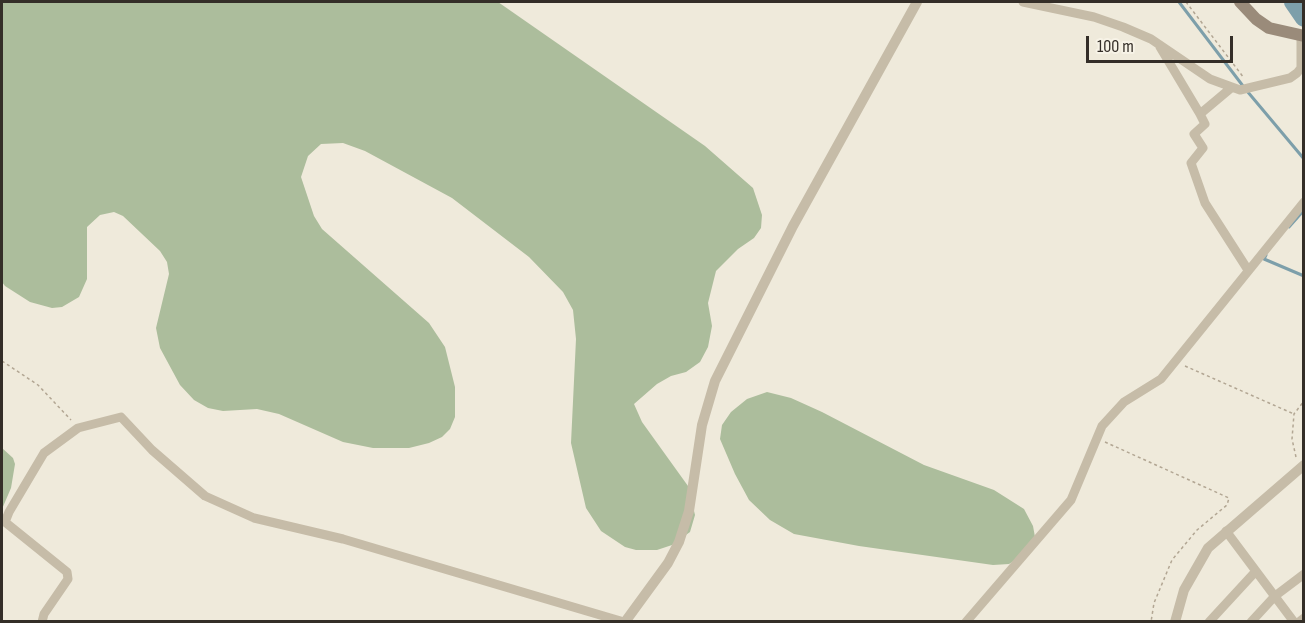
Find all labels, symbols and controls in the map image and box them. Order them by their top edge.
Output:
scale bar [1089,24,1236,62]
text: 100 m [1097,36,1134,57]

